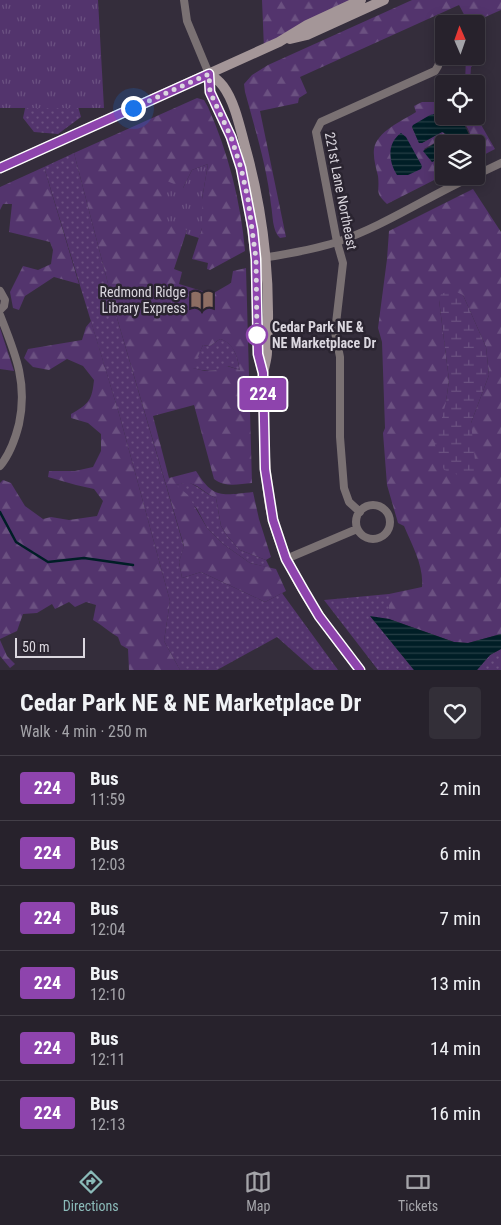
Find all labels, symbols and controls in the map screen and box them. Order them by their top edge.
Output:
north arrow [435,15,485,65]
map controls [435,15,485,185]
button: locate [435,75,485,125]
your location [121,96,146,121]
street label: 221st Lane Northeast [322,131,360,251]
button: layers [435,135,485,185]
place label: Redmond Ridge Library Express [99,284,186,316]
library icon: Redmond Ridge Library Express [189,287,215,313]
place label: Cedar Park NE & NE Marketplace Dr [272,319,376,351]
marker: Cedar Park NE & NE Marketplace Dr [246,324,268,346]
line badge: 224 [234,378,292,410]
text: 224 [249,383,277,404]
scale bar [15,635,85,658]
text: 50 m [22,639,50,655]
button: heart [429,687,481,739]
text: Cedar Park NE & NE Marketplace Dr [20,689,361,717]
text: Walk · 4 min · 250 m [20,722,147,741]
text: Bus [90,767,119,790]
text: 224 [34,777,61,798]
text: 2 min [439,777,481,800]
text: 11:59 [90,790,125,809]
text: Bus [90,832,119,855]
text: 224 [34,842,61,863]
text: 6 min [439,842,481,865]
text: 12:03 [90,855,125,874]
text: Bus [90,897,119,920]
text: 224 [34,907,61,928]
text: 7 min [439,907,481,930]
text: 12:04 [90,920,125,939]
text: Bus [90,962,119,985]
text: 224 [34,972,61,993]
text: 13 min [430,972,481,995]
text: 12:10 [90,985,125,1004]
text: Bus [90,1027,119,1050]
text: 224 [34,1037,61,1058]
text: 14 min [430,1037,481,1060]
text: 12:11 [90,1050,125,1069]
text: Bus [90,1092,119,1115]
text: 224 [34,1102,61,1123]
text: 16 min [430,1102,481,1125]
text: 12:13 [90,1115,125,1134]
tab: Directions [63,1168,119,1214]
tab: Map [244,1168,272,1214]
tab: Tickets [398,1168,438,1214]

